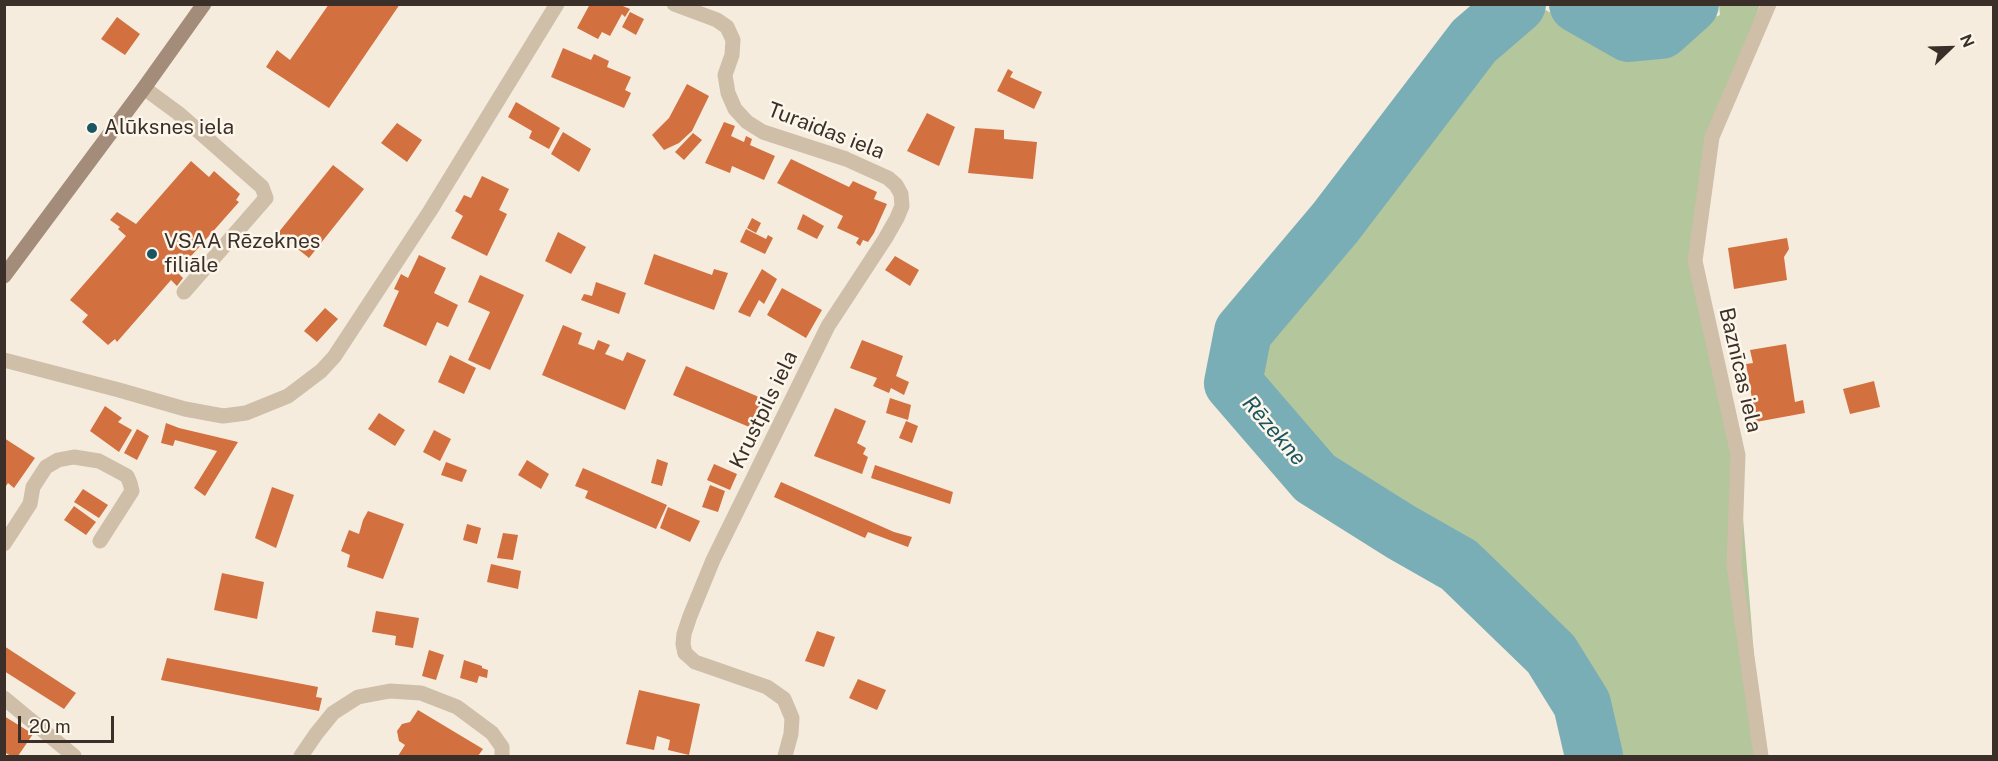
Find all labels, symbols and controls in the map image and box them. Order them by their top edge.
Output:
north arrow [1920,18,1980,78]
text: N [1956,31,1978,50]
street label: Turaidas iela [764,97,888,165]
place label: Alūksnes iela [104,115,234,141]
marker: Alūksnes iela [85,121,99,135]
place label: VSAA Rēzeknes filiāle [164,229,320,279]
marker: VSAA Rēzeknes filiāle [145,247,159,261]
street label: Baznīcas iela [1713,305,1767,435]
street label: Krustpils iela [725,347,803,473]
water label: Rēzekne [1237,391,1311,471]
scale bar [21,704,117,742]
text: 20 m [29,716,71,737]

